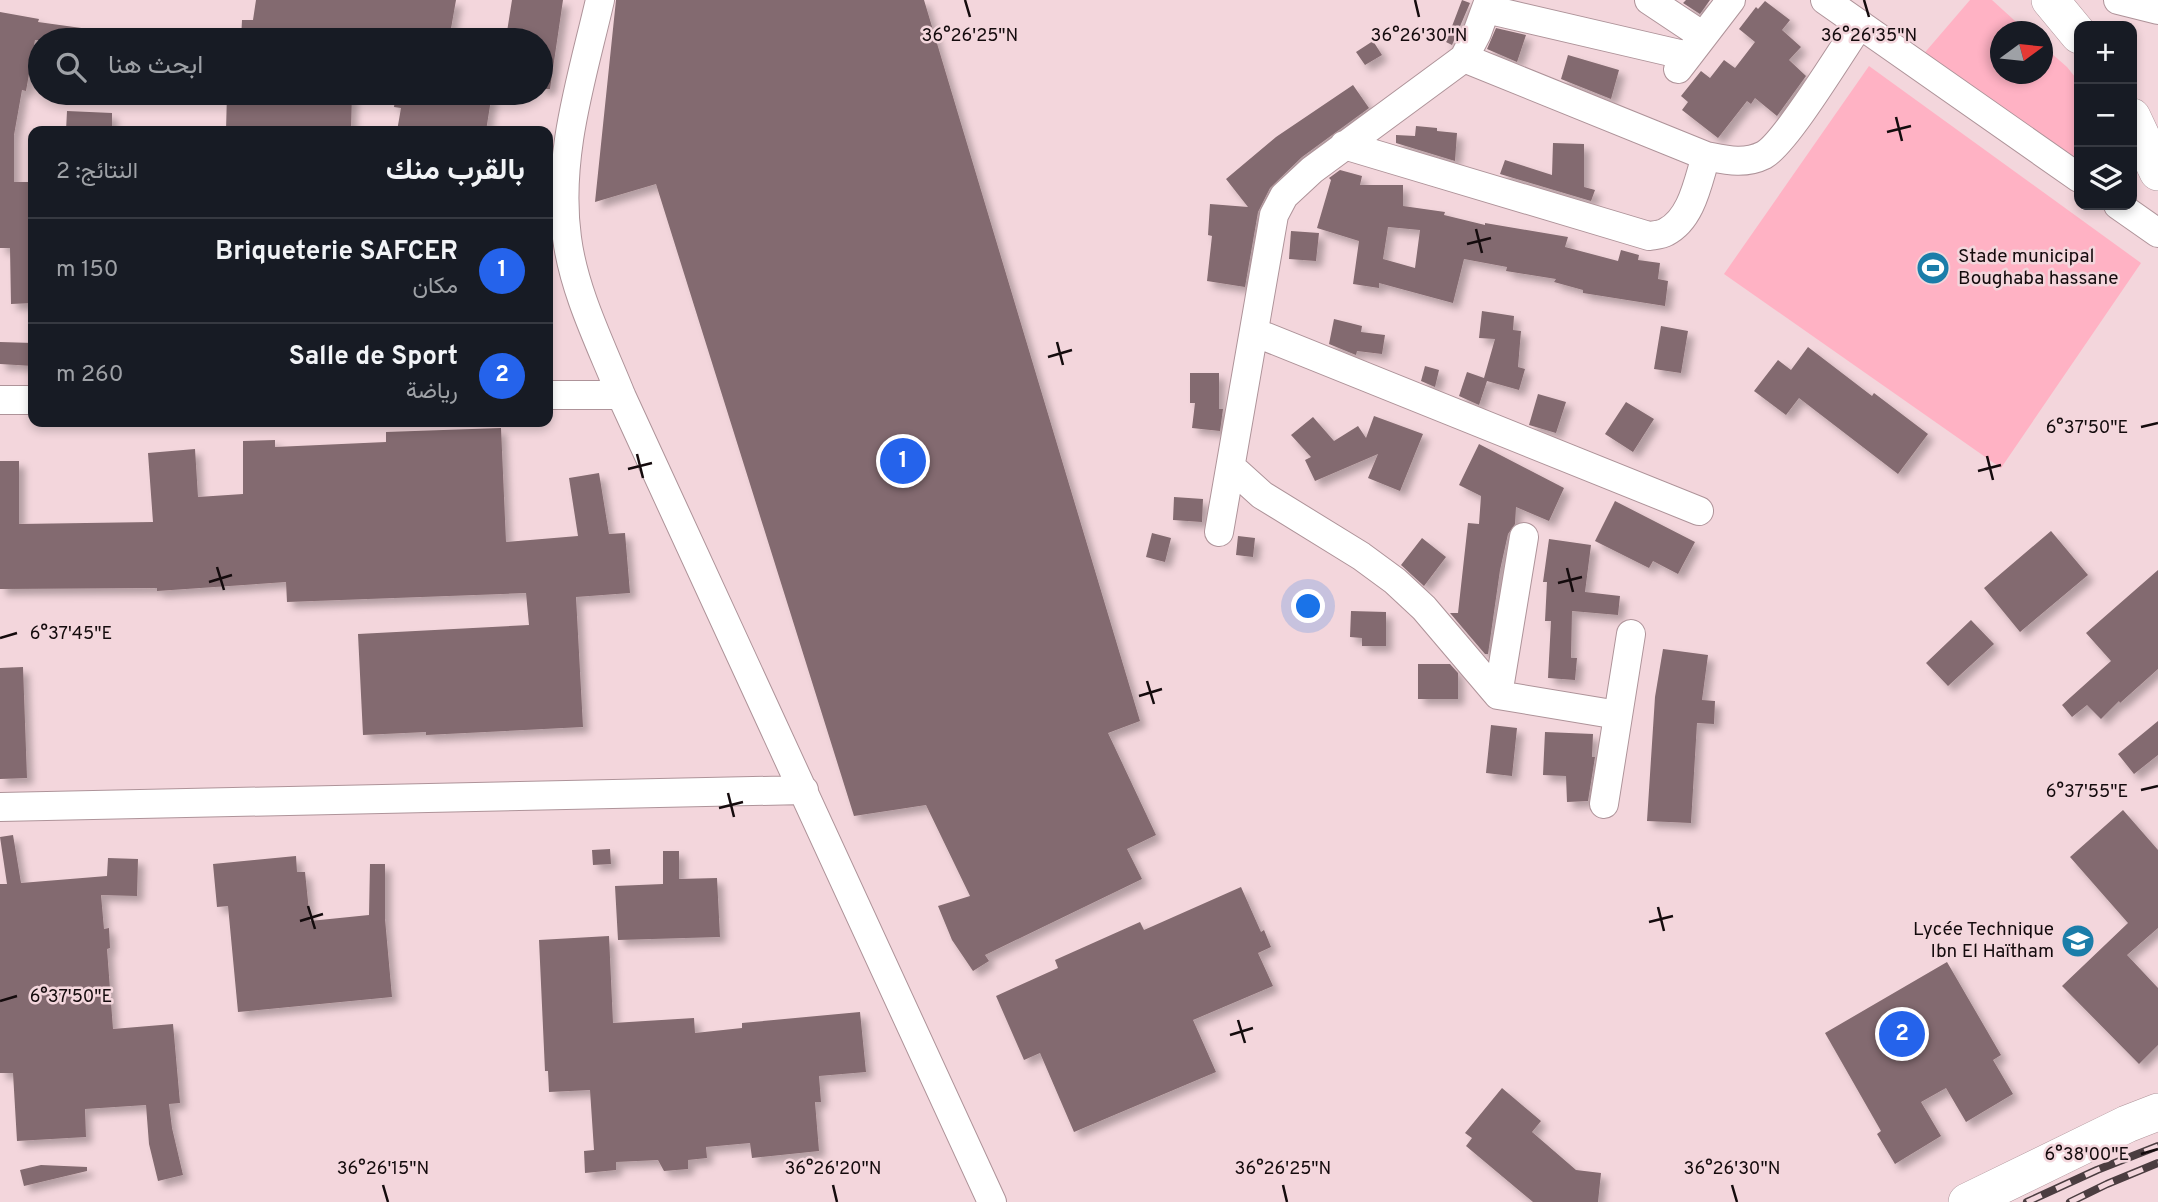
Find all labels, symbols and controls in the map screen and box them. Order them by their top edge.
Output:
north arrow [1990,21,2053,84]
map controls [2074,21,2137,210]
button: + [2074,21,2137,84]
text: 36°26'25"N [922,25,1018,48]
text: 36°26'30"N [1371,25,1467,48]
text: 36°26'35"N [1821,25,1917,48]
search box [28,28,553,105]
icon: search [52,48,90,86]
text: ابحث هنا [108,50,203,83]
button: − [2074,84,2137,147]
button: layers [2074,147,2137,210]
text: بالقرب منك [386,153,525,190]
text: النتائج: 2 [56,158,138,187]
text: Briqueterie SAFCER [215,236,458,269]
place label: Stade municipal Boughaba hassane [1958,245,2119,291]
sports icon: Stade municipal Boughaba hassane [1914,249,1952,287]
text: 150 m [56,256,118,285]
text: 1 [497,256,507,285]
text: مكان [412,273,458,302]
text: Salle de Sport [289,341,458,374]
text: 260 m [56,361,123,390]
text: 2 [495,361,509,390]
text: رياضة [406,378,458,407]
text: 6°37'50"E [2046,417,2128,440]
pin: 1 [880,435,926,487]
your location [1291,589,1325,623]
text: 6°37'45"E [30,623,112,646]
text: 6°37'55"E [2046,781,2128,804]
place label: Lycée Technique Ibn El Haïtham [1913,918,2054,964]
school or university icon: Lycée Technique Ibn El Haïtham [2059,922,2097,960]
text: 6°37'50"E [30,986,112,1009]
pin: 2 [1879,1008,1925,1060]
text: 6°38'00"E [2045,1144,2129,1167]
text: 36°26'15"N [337,1158,429,1181]
text: 36°26'20"N [784,1158,882,1181]
text: 36°26'25"N [1235,1158,1331,1181]
text: 36°26'30"N [1684,1158,1780,1181]

